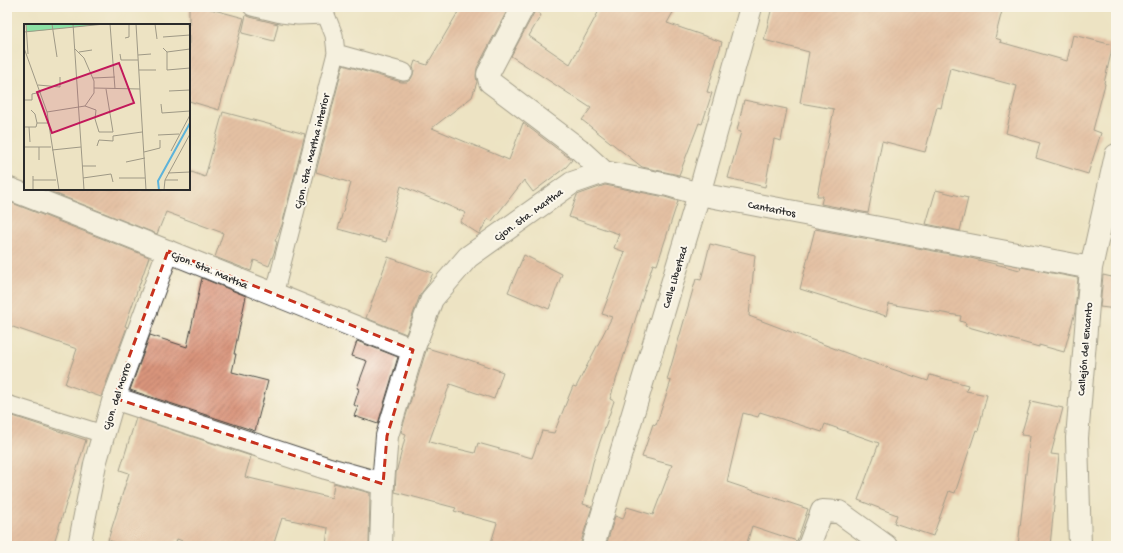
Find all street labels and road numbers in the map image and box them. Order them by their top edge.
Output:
street label: Cjon. Sta. Martha interior [293,92,333,210]
street label: Cjon. Sta. Martha [492,186,567,245]
street label: Cantaritos [747,199,797,221]
street label: Calle Libertad [661,244,691,310]
street label: Cjon. Sta. Martha [169,249,250,293]
street label: Callejón del Encanto [1076,302,1096,396]
street label: Cjon. del Morro [101,361,135,432]

